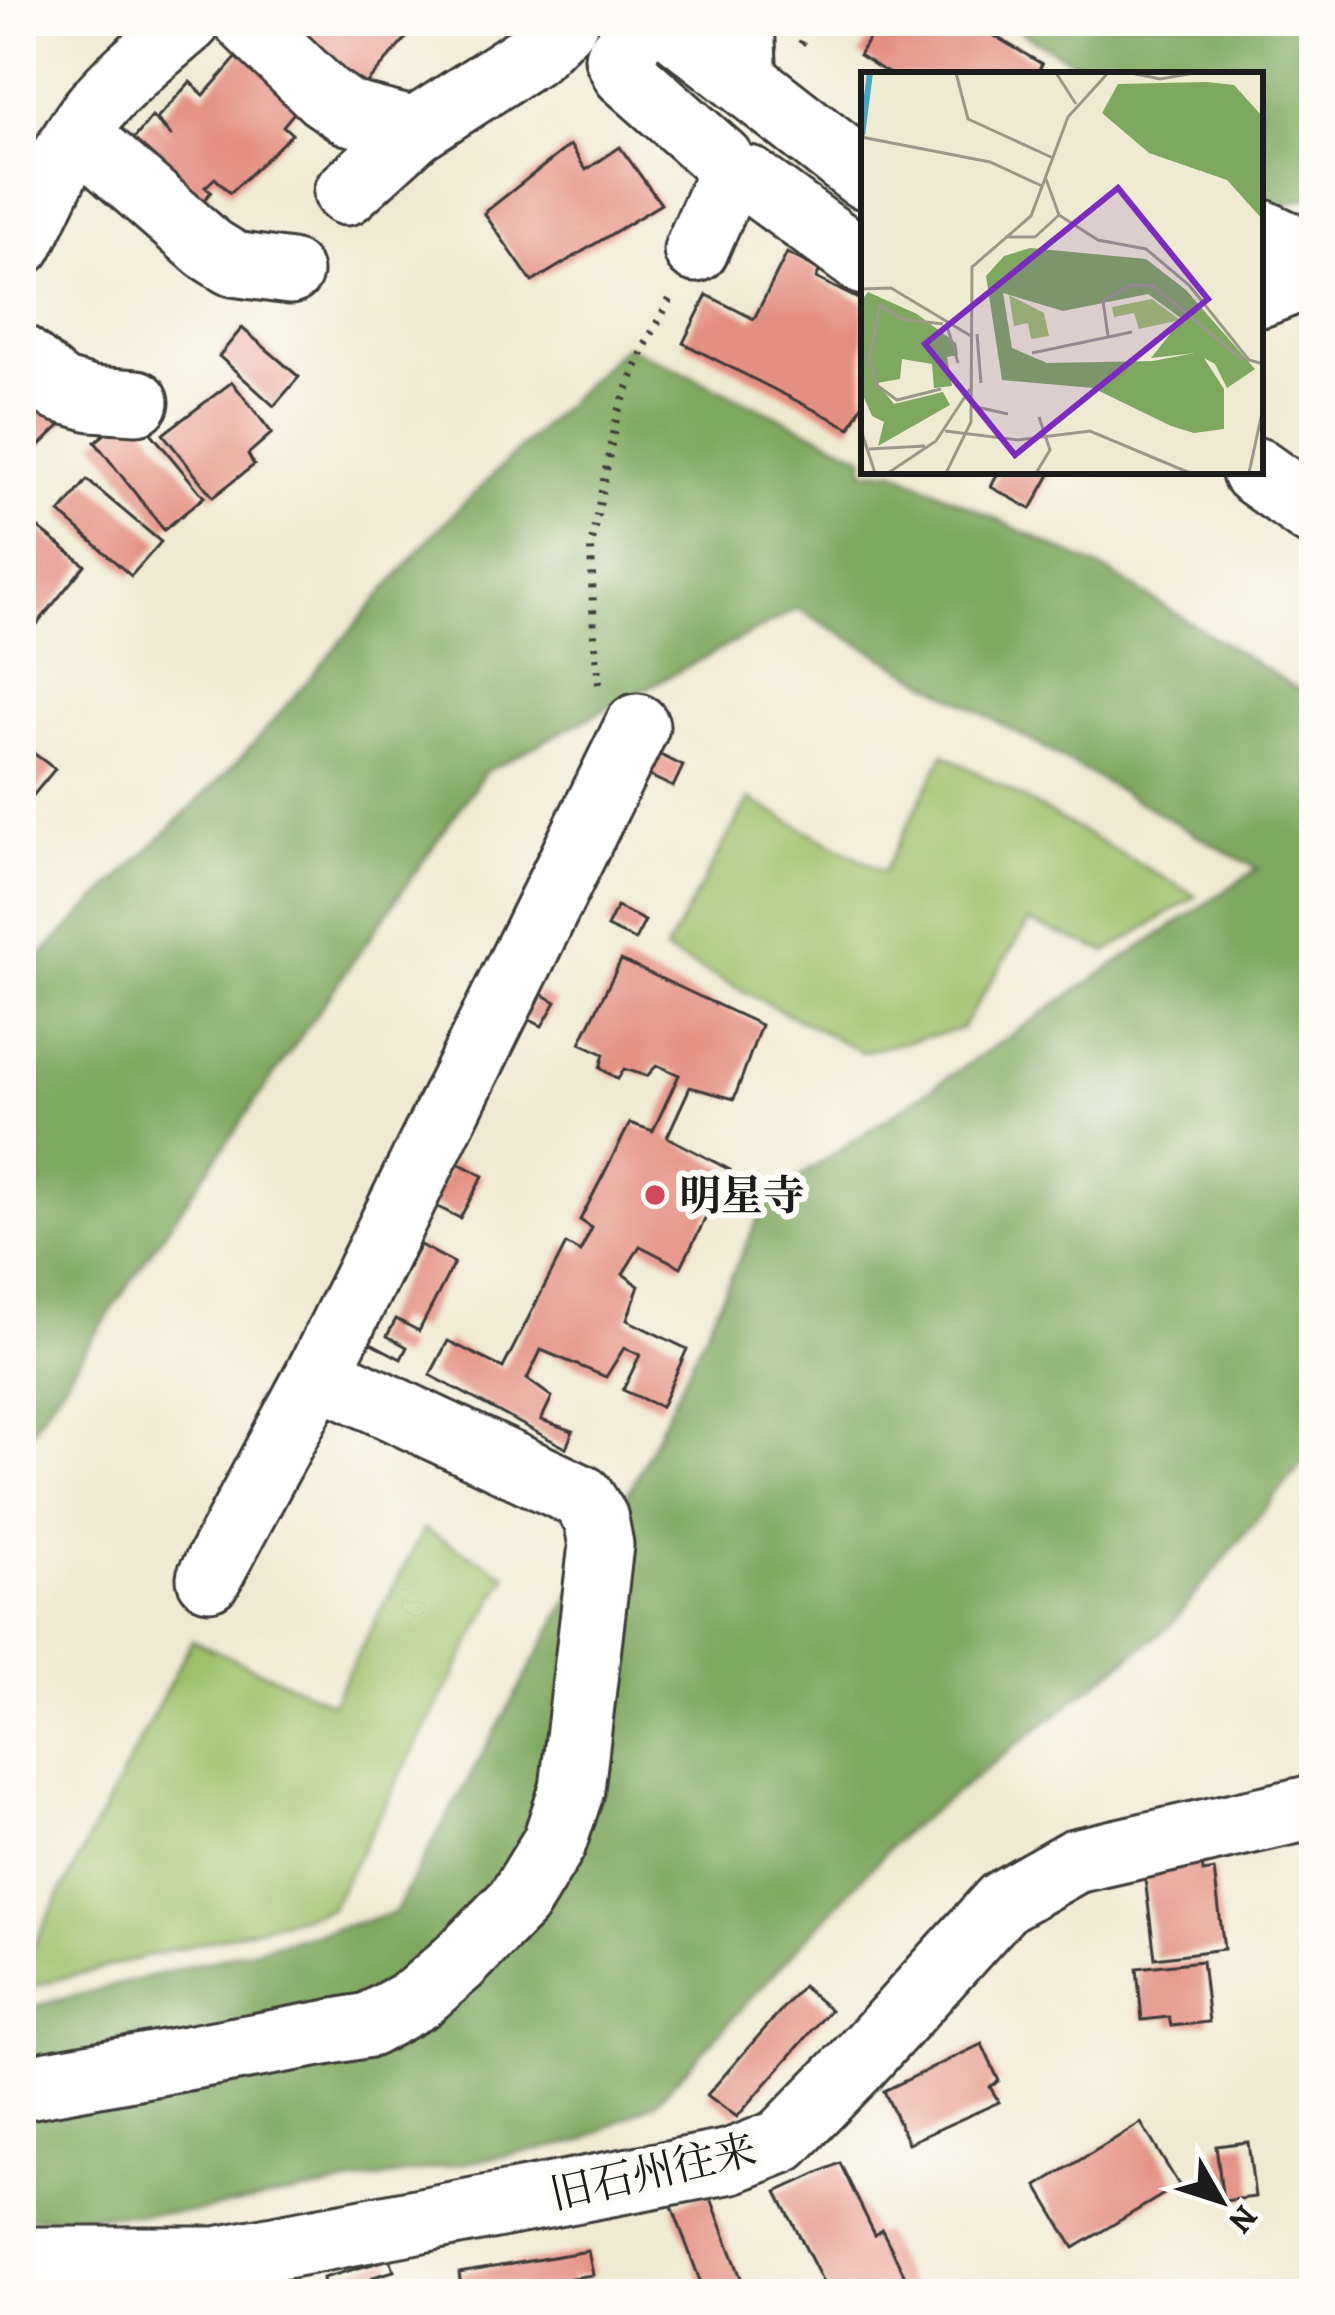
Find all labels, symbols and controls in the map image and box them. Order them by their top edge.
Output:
inset map [861,72,1263,474]
place label: 明星寺 [679,1167,805,1224]
marker: 明星寺 [642,1182,668,1208]
street label: 旧石州往来 [544,2120,762,2223]
north arrow [1161,2141,1281,2261]
text: N [1219,2196,1269,2243]

